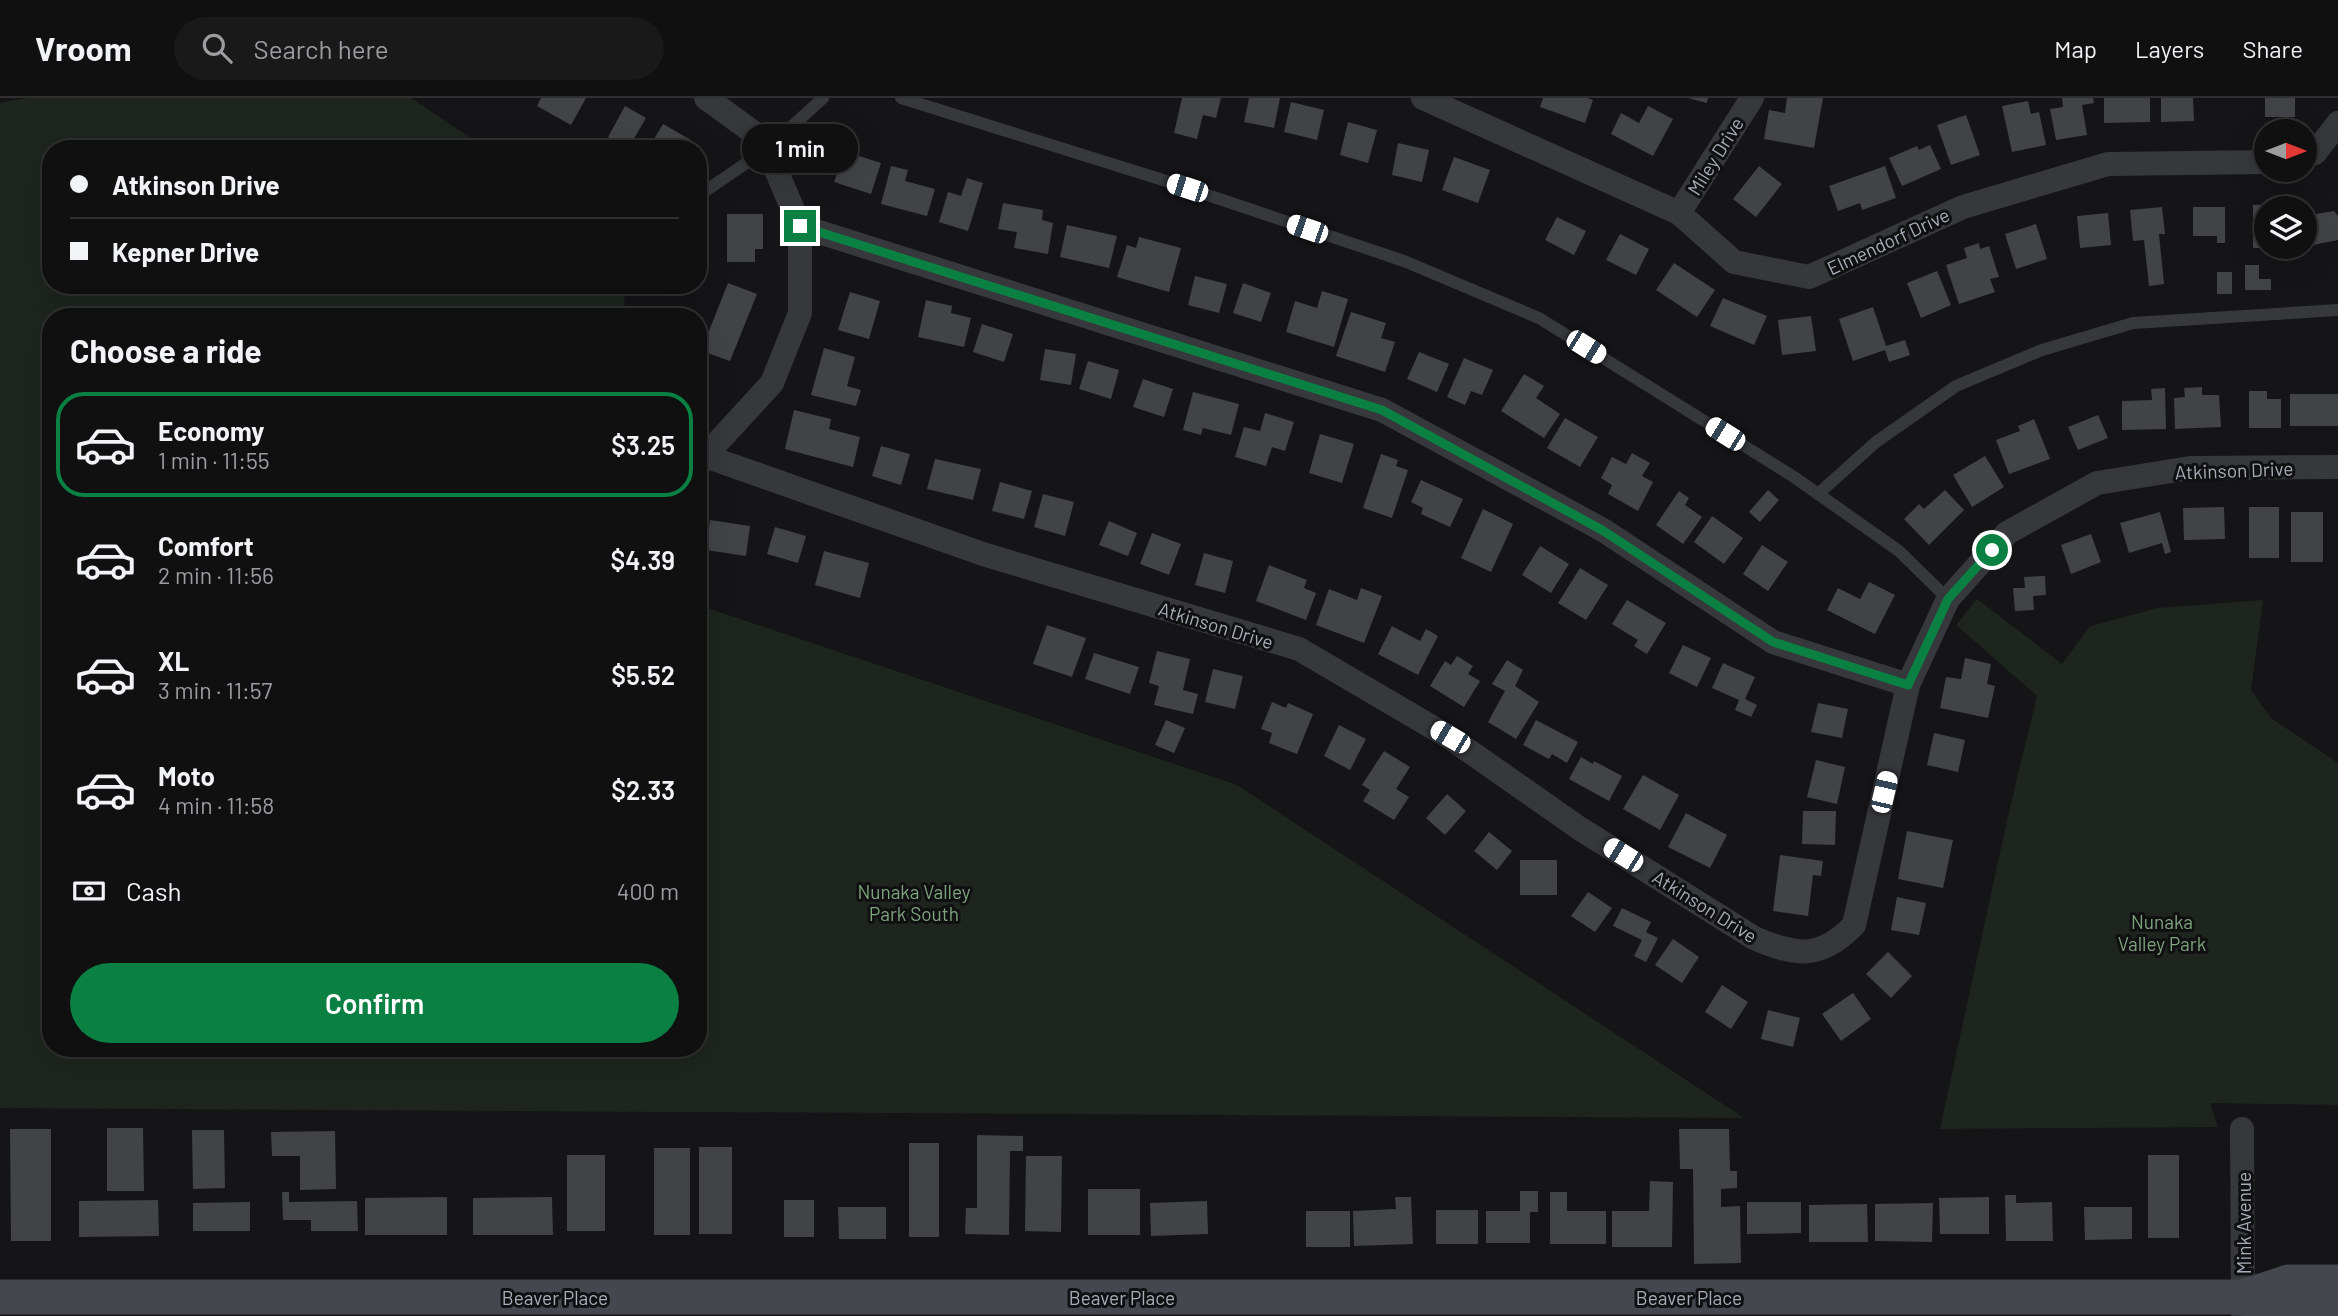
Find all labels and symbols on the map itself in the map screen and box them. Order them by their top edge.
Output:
street label: Miley Drive [1682,113,1748,199]
north arrow [2254,119,2317,182]
callout: 1 min [742,124,858,174]
car [1164,172,1211,204]
street label: Elmendorf Drive [1823,203,1953,279]
route end [784,210,816,242]
car [1284,212,1331,246]
car [1563,327,1610,367]
car [1702,414,1749,454]
street label: Atkinson Drive [2174,456,2294,484]
route start [1976,534,2008,566]
street label: Atkinson Drive [1156,597,1276,653]
car [1427,717,1474,757]
car [1870,769,1899,815]
car [1600,835,1647,875]
street label: Atkinson Drive [1649,865,1761,947]
park label: Nunaka Valley Park South [857,880,971,925]
park label: Nunaka Valley Park [2118,910,2206,955]
street label: Mink Avenue [2232,1172,2255,1274]
street label: Beaver Place [502,1286,608,1309]
street label: Beaver Place [1069,1286,1175,1309]
street label: Beaver Place [1636,1286,1742,1309]

